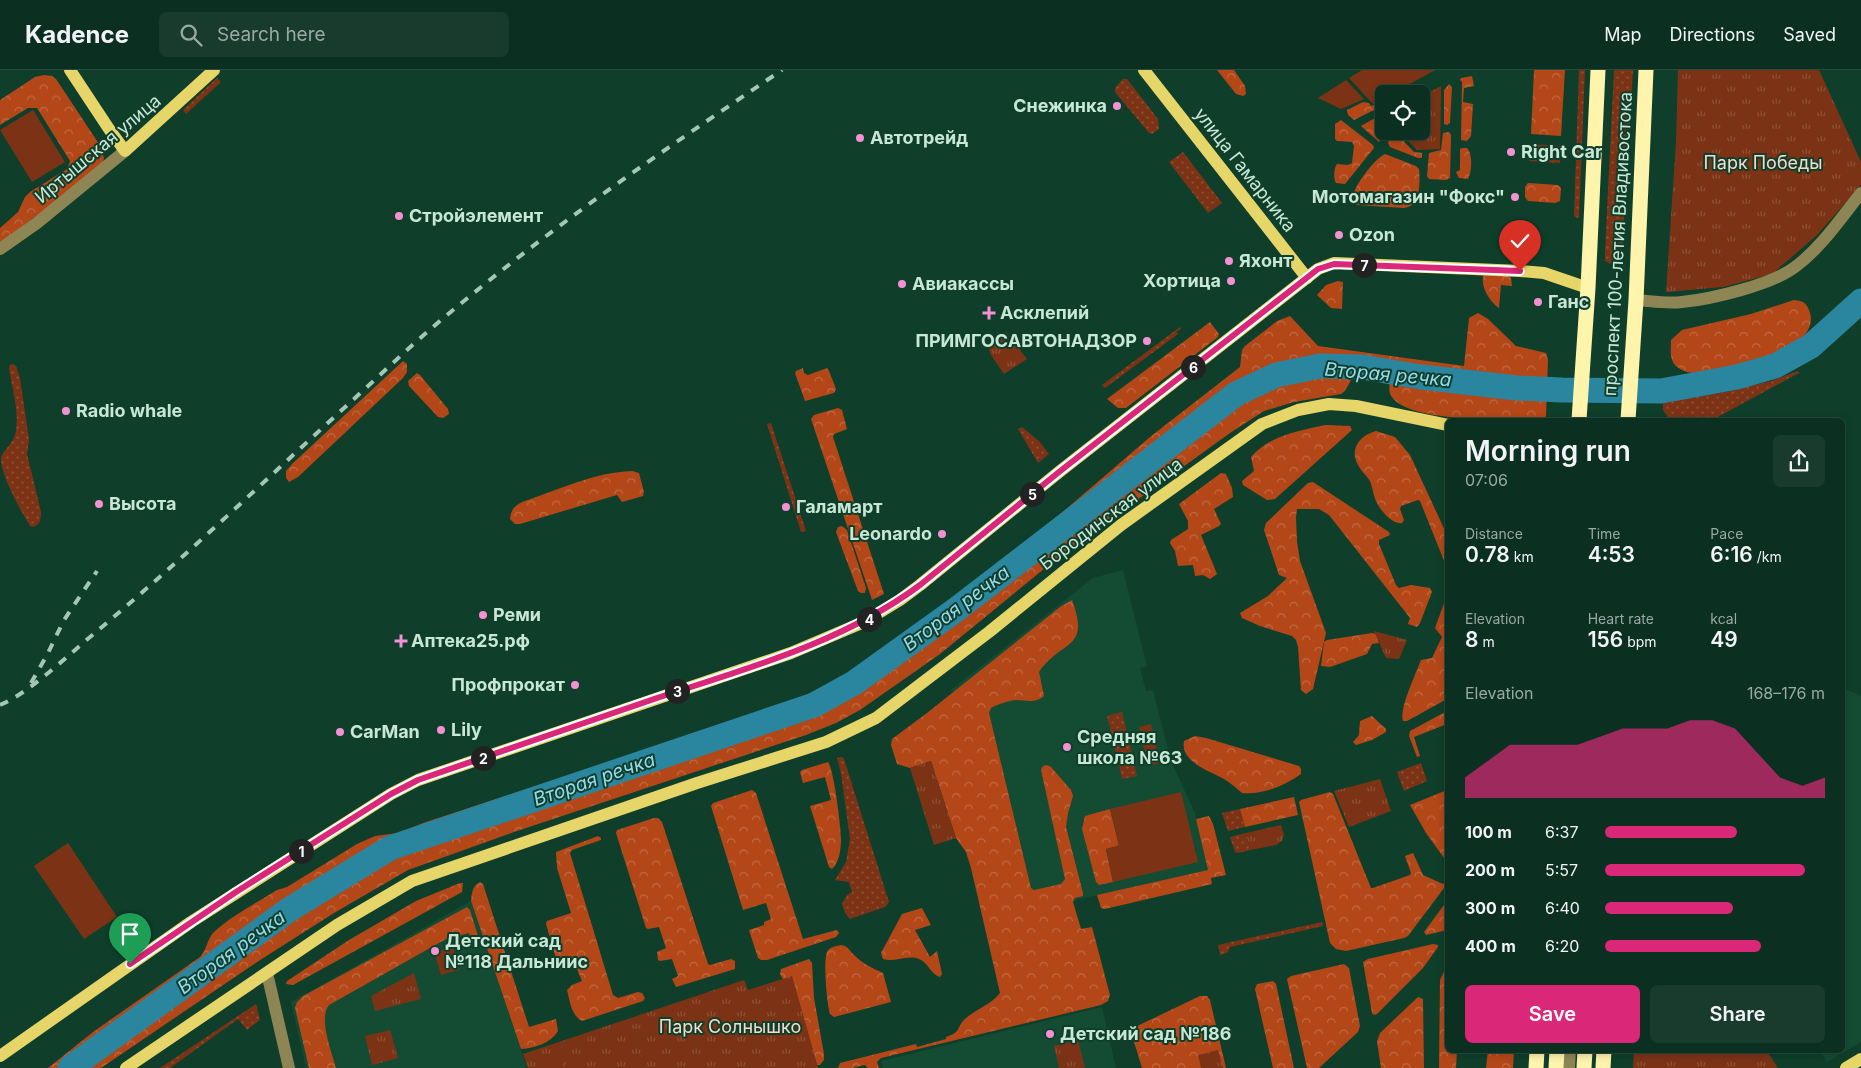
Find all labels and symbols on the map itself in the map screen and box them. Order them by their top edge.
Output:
street label: Иртышская улица [31,90,165,207]
street label: проспект 100-летия Владивостока [1599,91,1636,397]
place label: Снежинка [1013,95,1107,116]
marker: Снежинка [1111,100,1123,112]
street label: улица Гамарника [1190,104,1300,236]
place label: Автотрейд [870,127,968,148]
marker: Автотрейд [854,132,866,144]
place label: Right Car [1521,141,1602,162]
marker: Right Car [1505,146,1517,158]
park label: Парк Победы [1703,152,1823,173]
place label: Мотомагазин "Фокс" [1312,186,1505,207]
marker: Мотомагазин "Фокс" [1509,191,1521,203]
place label: Стройэлемент [409,205,543,226]
marker: Стройэлемент [393,210,405,222]
pin [1499,220,1541,271]
place label: Ozon [1349,224,1395,245]
marker: Ozon [1333,229,1345,241]
place label: Яхонт [1239,250,1292,271]
pin: 7 [1352,252,1376,278]
marker: Яхонт [1223,255,1235,267]
place label: Хортица [1143,270,1221,291]
place label: Авиакассы [912,273,1014,294]
marker: Хортица [1225,275,1237,287]
marker: Авиакассы [896,278,908,290]
place label: Ганс [1548,291,1589,312]
marker: Ганс [1532,296,1544,308]
place label: Асклепий [1000,302,1089,323]
marker: Асклепий [982,306,996,320]
place label: ПРИМГОСАВТОНАДЗОР [915,330,1137,351]
marker: ПРИМГОСАВТОНАДЗОР [1141,335,1153,347]
pin: 6 [1180,354,1206,380]
water label: Вторая речка [1323,357,1453,392]
place label: Radio whale [76,400,183,421]
marker: Radio whale [60,405,72,417]
street label: Бородинская улица [1035,453,1186,574]
pin: 5 [1020,482,1044,506]
place label: Высота [109,493,176,514]
place label: Галамарт [796,496,883,517]
marker: Высота [93,498,105,510]
marker: Галамарт [780,501,792,513]
place label: Leonardo [849,523,932,544]
marker: Leonardo [936,528,948,540]
water label: Вторая речка [898,561,1014,656]
place label: Реми [493,604,541,625]
pin: 4 [856,606,882,632]
marker: Реми [477,609,489,621]
place label: Аптека25.рф [411,630,530,651]
marker: Аптека25.рф [395,635,407,647]
place label: Профпрокат [451,674,565,695]
pin: 3 [664,678,690,704]
marker: Профпрокат [569,679,581,691]
place label: Lily [451,719,482,740]
place label: CarMan [350,721,420,742]
marker: Lily [435,724,447,736]
marker: CarMan [334,726,346,738]
place label: Средняя школа №63 [1077,726,1182,768]
marker: Средняя школа №63 [1061,741,1073,753]
pin: 2 [470,746,496,770]
water label: Вторая речка [530,748,658,811]
pin: 1 [288,838,314,864]
water label: Вторая речка [173,905,290,999]
pin [109,913,151,964]
place label: Детский сад №118 Дальниис [445,930,588,972]
marker: Детский сад №118 Дальниис [429,945,441,957]
park label: Парк Солнышко [659,1016,801,1037]
place label: Детский сад №186 [1060,1023,1231,1044]
marker: Детский сад №186 [1044,1028,1056,1040]

